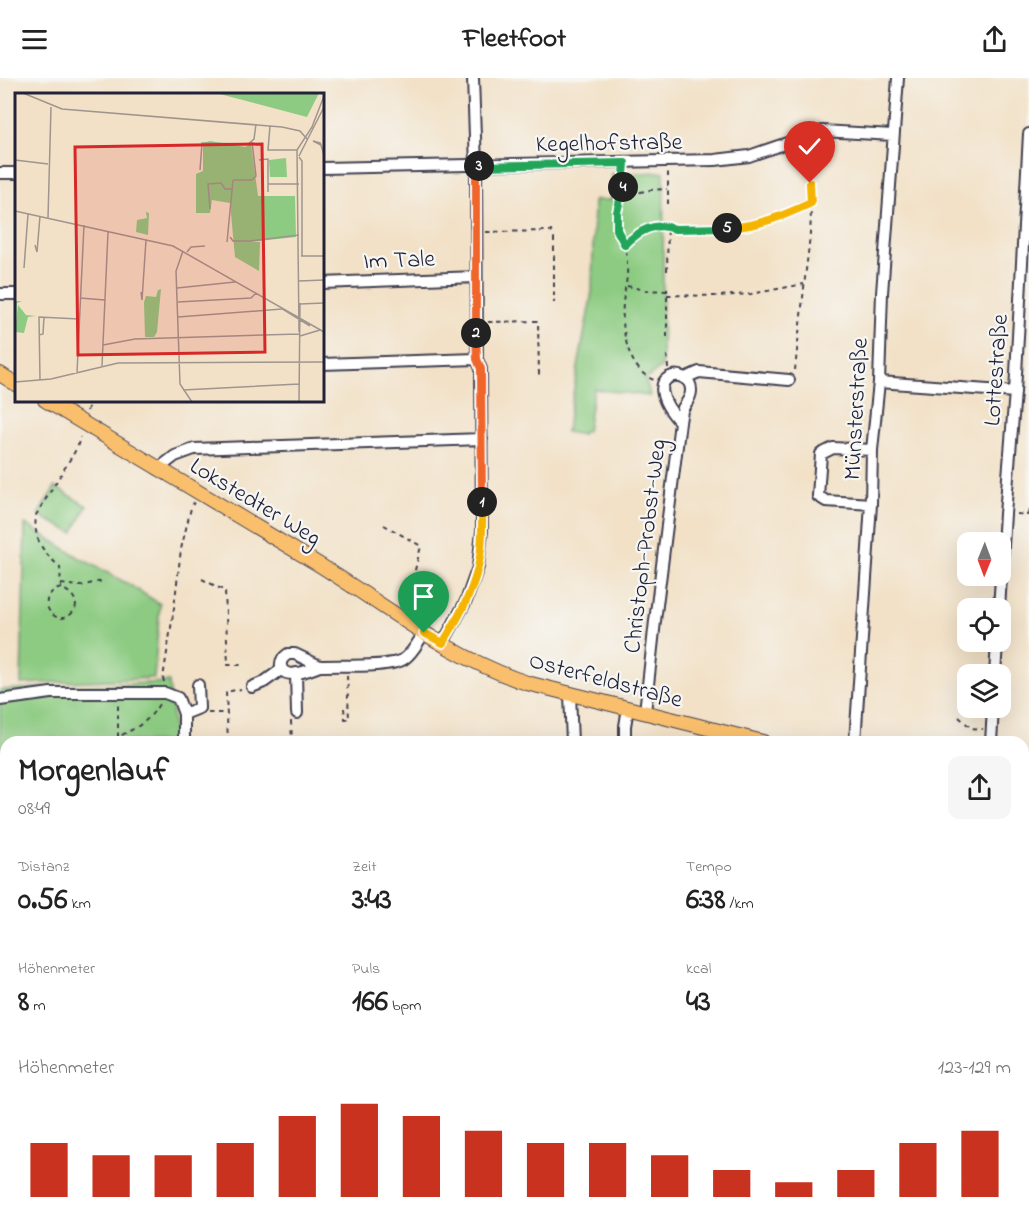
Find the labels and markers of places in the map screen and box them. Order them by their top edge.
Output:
pin [784,121,835,183]
pin: 3 [464,151,494,181]
pin: 4 [608,172,638,202]
pin: 5 [712,213,742,243]
pin: 2 [461,318,491,348]
pin: 1 [467,487,497,517]
pin [398,571,449,633]

